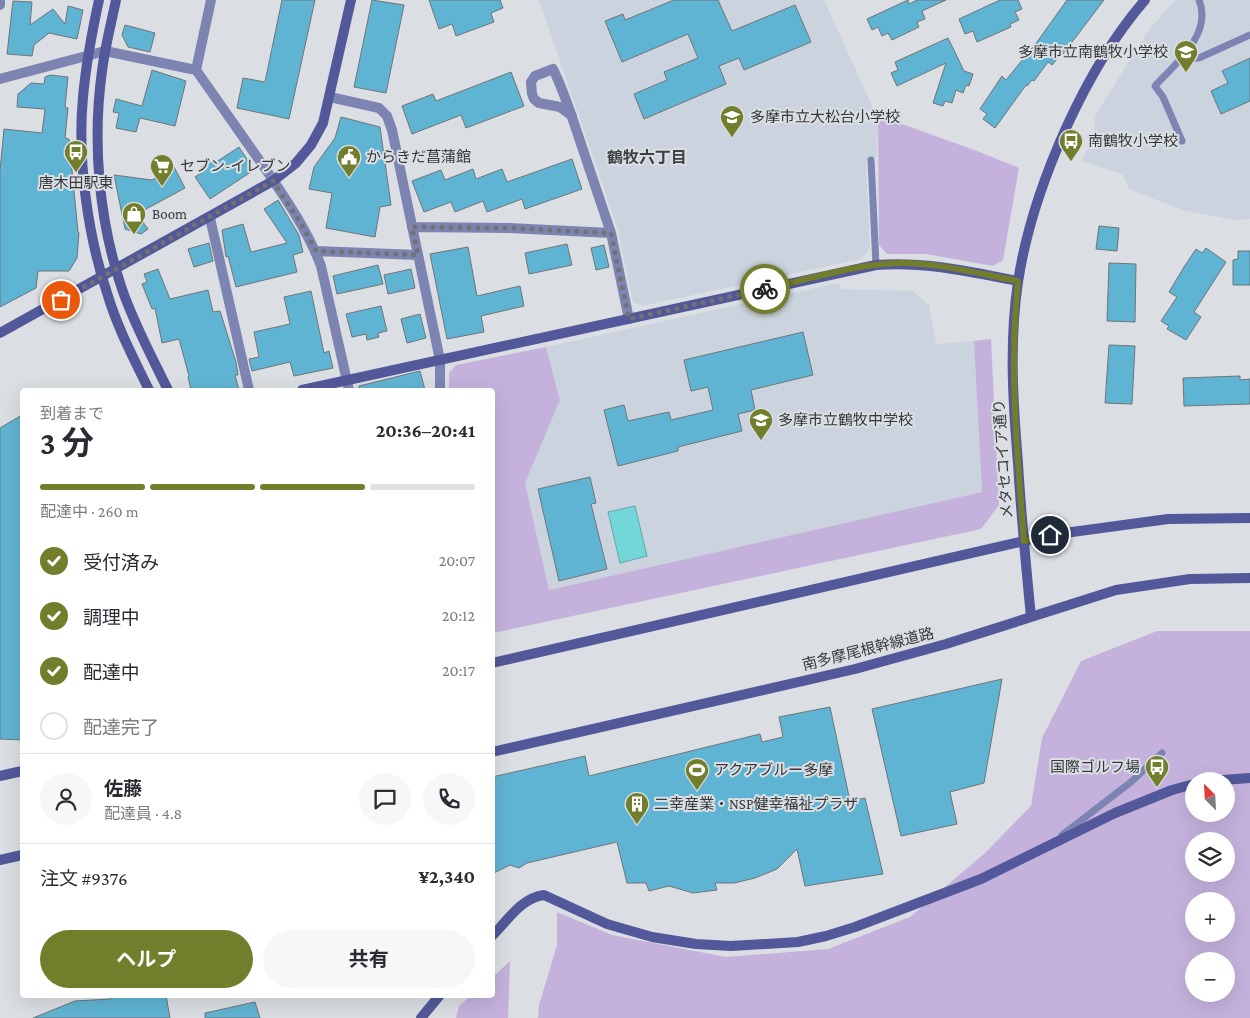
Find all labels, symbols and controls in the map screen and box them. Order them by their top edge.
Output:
school or university icon: 多摩市立南鶴牧小学校 [1173,39,1199,73]
place label: 多摩市立南鶴牧小学校 [1018,43,1168,60]
school or university icon: 多摩市立大松台小学校 [719,104,745,138]
place label: 多摩市立大松台小学校 [750,109,900,125]
bus stop icon: 南鶴牧小学校 [1058,128,1084,162]
place label: 南鶴牧小学校 [1088,132,1178,149]
bus stop icon: 唐木田駅東 [63,139,89,173]
public building icon: からきだ菖蒲館 [336,144,362,178]
place label: からきだ菖蒲館 [366,149,471,165]
district label: 鶴牧六丁目 [607,149,687,166]
supermarket icon: セブン-イレブン [149,153,175,187]
place label: セブン-イレブン [180,158,290,174]
place label: 唐木田駅東 [38,175,114,191]
shop icon: Boom [121,201,147,235]
place label: Boom [152,206,187,222]
courier [740,264,790,314]
icon: bike [751,275,779,303]
pin [40,279,82,321]
icon: bag [47,286,75,314]
street label: メタセコイア通り [991,399,1015,519]
text: 到着まで [40,405,104,422]
school or university icon: 多摩市立鶴牧中学校 [748,407,774,441]
place label: 多摩市立鶴牧中学校 [778,411,913,428]
text: 20:36–20:41 [376,420,475,441]
text: 3 分 [40,425,94,461]
text: 配達中 · 260 m [40,503,139,520]
pin [1029,514,1071,556]
icon: home [1036,521,1064,549]
icon: check [40,547,68,575]
text: 受付済み [83,552,159,573]
text: 20:07 [439,552,475,569]
icon: check [40,602,68,630]
text: 調理中 [83,607,140,628]
text: 20:12 [442,607,475,624]
street label: 南多摩尾根幹線道路 [801,625,935,673]
icon: check [40,657,68,685]
text: 配達中 [83,662,140,683]
text: 20:17 [442,662,475,679]
text: 配達完了 [83,717,159,738]
bus stop icon: 国際ゴルフ場 [1144,754,1170,788]
sports icon: アクアブルー多摩 [684,757,710,791]
place label: 国際ゴルフ場 [1050,759,1140,775]
place label: アクアブルー多摩 [714,762,833,778]
north arrow [1185,772,1235,822]
map controls [1185,772,1235,1002]
button: person [40,773,92,825]
button: chat [359,773,411,825]
button: phone [423,773,475,825]
text: 佐藤 [104,778,142,799]
building icon: 二幸産業・NSP健幸福祉プラザ [624,791,650,825]
place label: 二幸産業・NSP健幸福祉プラザ [654,796,858,812]
text: 配達員 · 4.8 [104,805,182,822]
button: layers [1185,832,1235,882]
text: ¥2,340 [418,866,475,887]
text: 注文 #9376 [40,868,128,889]
button: + [1185,892,1235,942]
button: ヘルプ [40,930,253,988]
button: 共有 [263,930,475,988]
button: − [1185,952,1235,1002]

